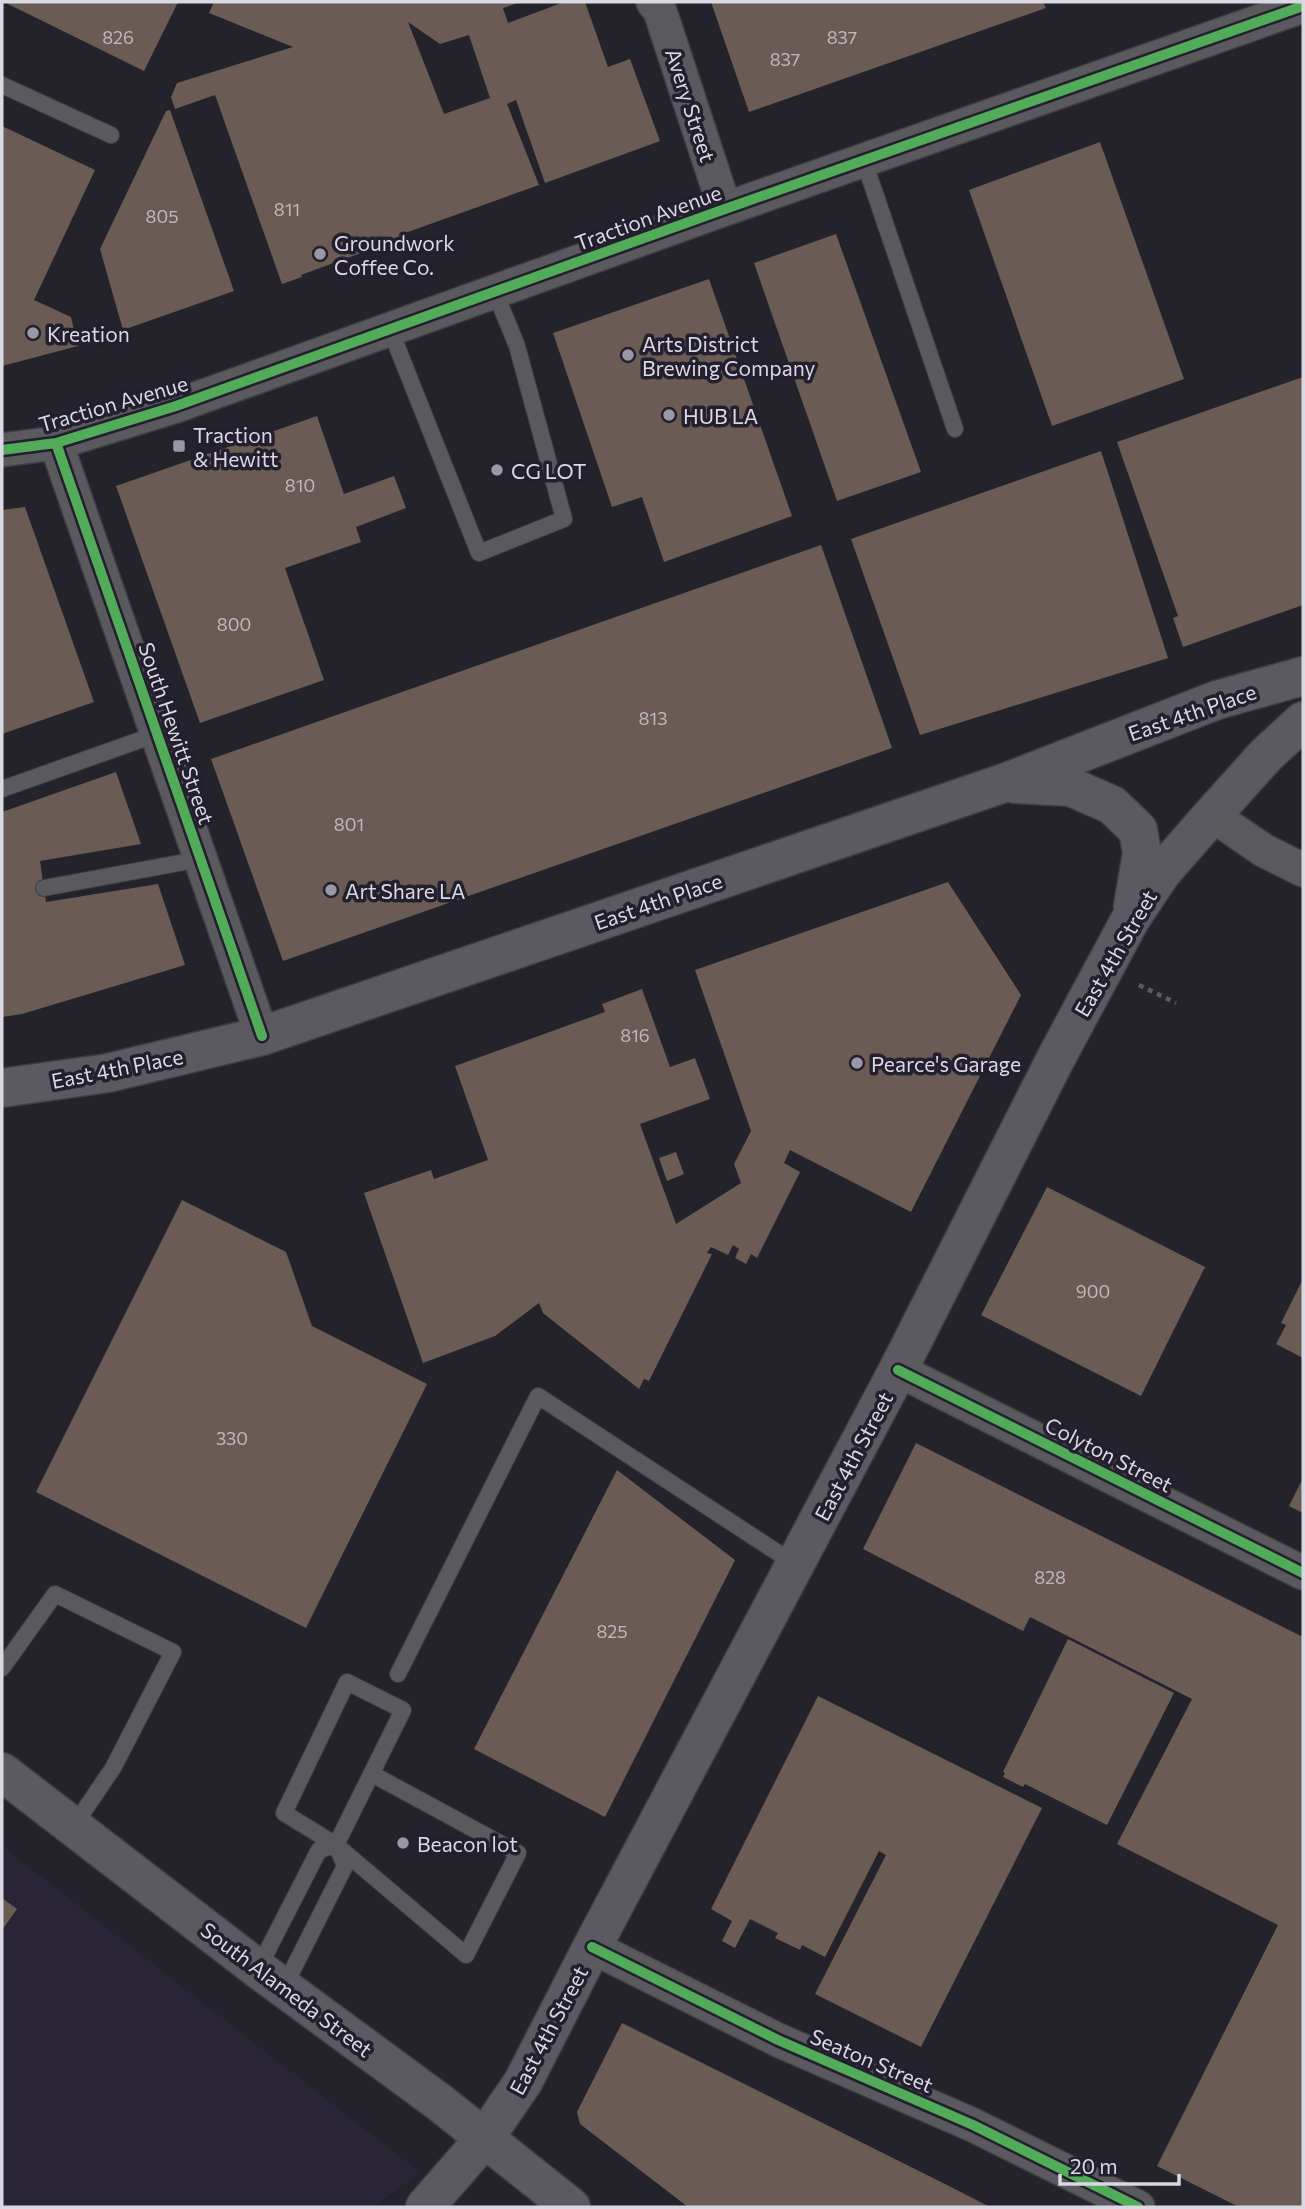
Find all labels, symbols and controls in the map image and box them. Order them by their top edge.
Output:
house number: 826 [102,26,134,48]
house number: 837 [827,26,857,48]
street label: Avery Street [661,45,721,165]
house number: 837 [770,48,800,70]
street label: Traction Avenue [571,179,725,255]
house number: 811 [274,198,300,220]
house number: 805 [145,205,179,227]
place label: Groundwork Coffee Co. [334,230,455,279]
marker: Groundwork Coffee Co. [312,246,328,262]
place label: Kreation [47,321,130,346]
marker: Kreation [25,325,41,341]
place label: Arts District Brewing Company [642,331,815,380]
marker: Arts District Brewing Company [620,347,636,363]
street label: Traction Avenue [36,370,190,436]
place label: HUB LA [683,403,758,428]
marker: HUB LA [661,407,677,423]
place label: Traction & Hewitt [193,422,278,471]
marker: Traction & Hewitt [171,438,187,454]
place label: CG LOT [511,458,586,483]
marker: CG LOT [489,462,505,478]
house number: 810 [285,474,315,496]
house number: 800 [217,613,251,635]
street label: South Hewitt Street [134,639,220,827]
street label: East 4th Place [1125,678,1259,746]
house number: 813 [639,707,667,729]
house number: 801 [334,813,364,835]
street label: East 4th Place [591,867,725,935]
place label: Art Share LA [345,878,465,903]
marker: Art Share LA [323,882,339,898]
street label: East 4th Street [1069,885,1161,1021]
house number: 816 [620,1024,650,1046]
street label: East 4th Place [49,1043,185,1093]
place label: Pearce's Garage [871,1051,1021,1076]
marker: Pearce's Garage [849,1055,865,1071]
house number: 900 [1076,1280,1110,1302]
street label: East 4th Street [809,1387,897,1525]
street label: Colyton Street [1041,1411,1177,1497]
house number: 330 [216,1427,248,1449]
house number: 828 [1034,1566,1066,1588]
house number: 825 [596,1620,628,1642]
place label: Beacon lot [417,1831,518,1856]
marker: Beacon lot [395,1835,411,1851]
street label: South Alameda Street [196,1916,378,2062]
street label: East 4th Street [504,1961,592,2099]
street label: Seaton Street [807,2023,937,2097]
scale bar [1060,2142,1179,2186]
text: 20 m [1070,2153,1118,2178]

